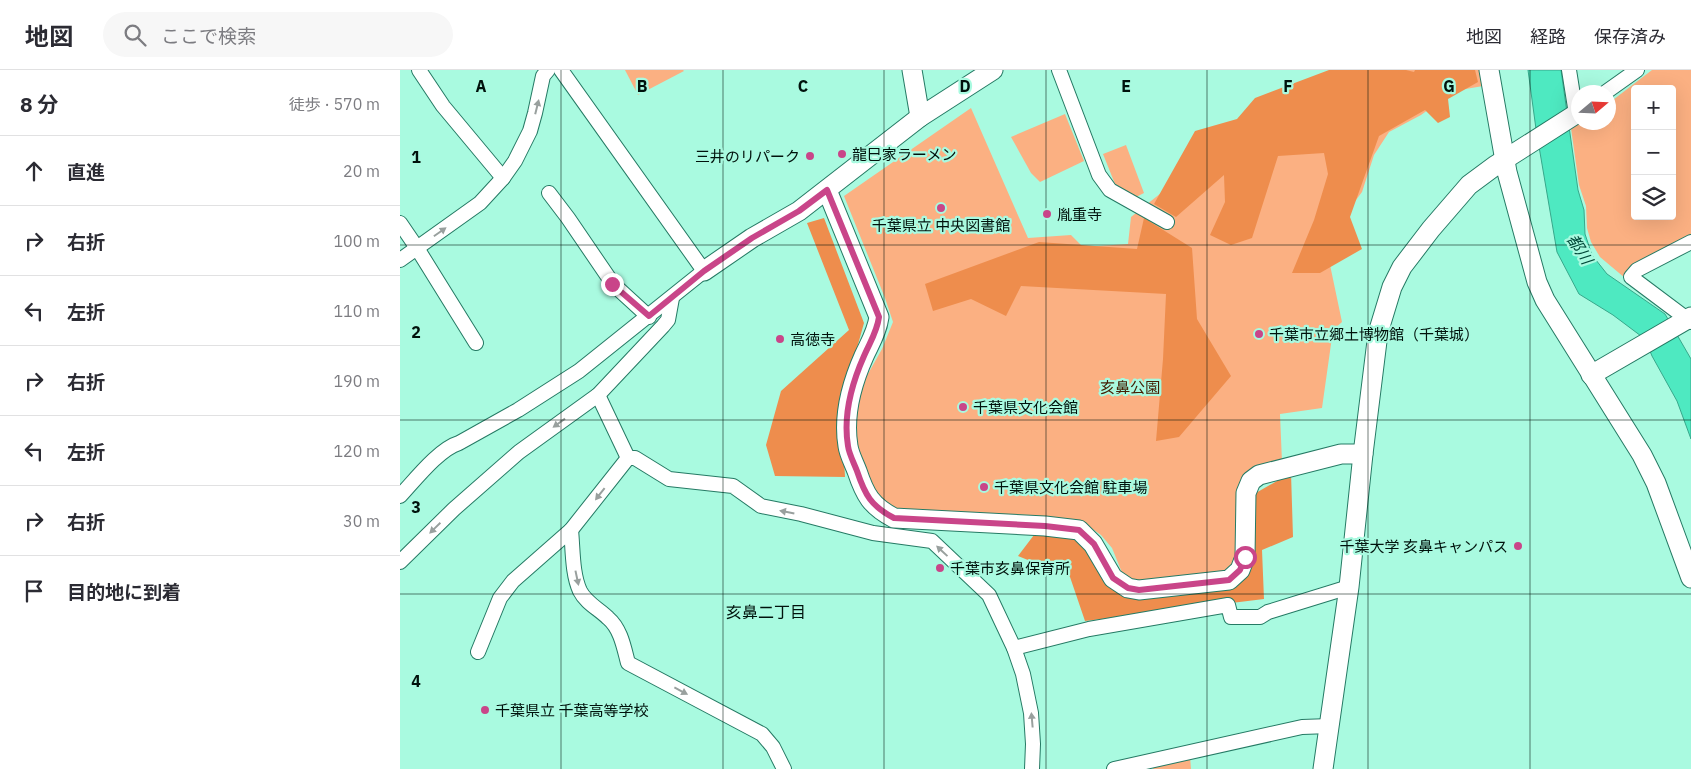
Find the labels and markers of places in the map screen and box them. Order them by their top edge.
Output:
place label: 龍巳家ラーメン [852,145,956,164]
place label: 三井のリパーク [695,147,800,166]
marker: 龍巳家ラーメン [836,148,848,160]
marker: 三井のリパーク [804,150,816,162]
marker: 千葉県立 中央図書館 [935,202,947,214]
place label: 胤重寺 [1057,205,1102,224]
marker: 胤重寺 [1041,208,1053,220]
place label: 千葉県立 中央図書館 [872,216,1010,235]
place label: 千葉市立郷土博物館（千葉城） [1269,325,1479,344]
marker: 千葉市立郷土博物館（千葉城） [1253,328,1265,340]
place label: 高徳寺 [790,330,835,349]
marker: 高徳寺 [774,333,786,345]
place label: 千葉県文化会館 [973,398,1078,417]
marker: 千葉県文化会館 [957,401,969,413]
place label: 千葉県文化会館 駐車場 [994,478,1148,497]
marker: 千葉県文化会館 駐車場 [978,481,990,493]
place label: 千葉大学 亥鼻キャンパス [1339,537,1508,556]
marker: 千葉大学 亥鼻キャンパス [1512,540,1524,552]
place label: 千葉市亥鼻保育所 [950,559,1070,578]
marker: 千葉市亥鼻保育所 [934,562,946,574]
place label: 千葉県立 千葉高等学校 [495,701,649,720]
marker: 千葉県立 千葉高等学校 [479,704,491,716]

